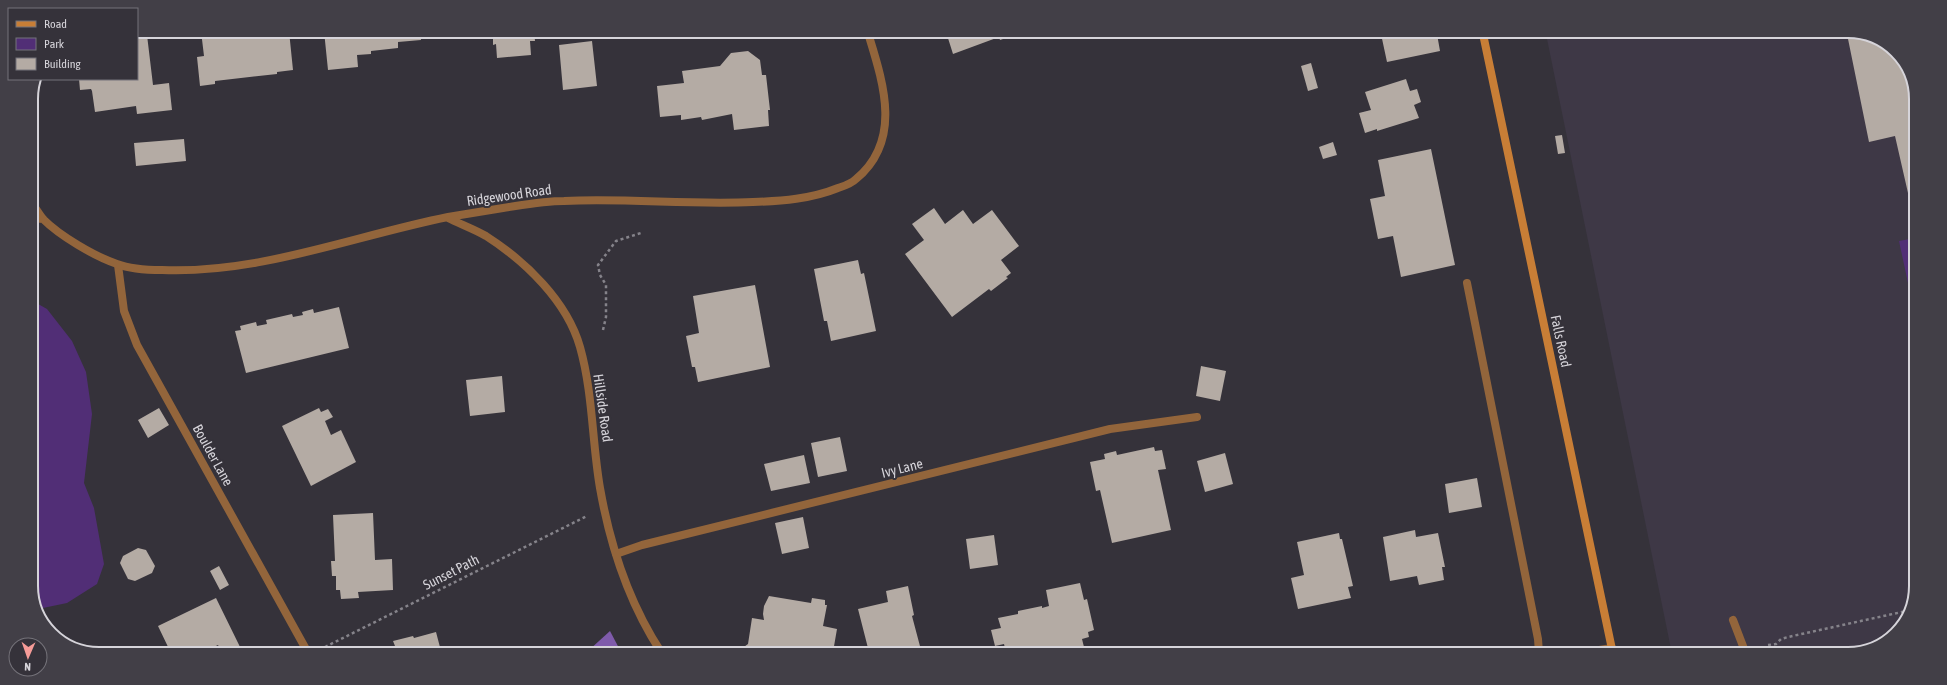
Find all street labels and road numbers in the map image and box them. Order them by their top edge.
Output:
street label: Ridgewood Road [466,181,552,209]
street label: Falls Road [1548,313,1574,369]
street label: Hillside Road [590,373,616,443]
street label: Boulder Lane [190,422,236,488]
street label: Ivy Lane [880,455,924,481]
street label: Sunset Path [420,551,482,593]

